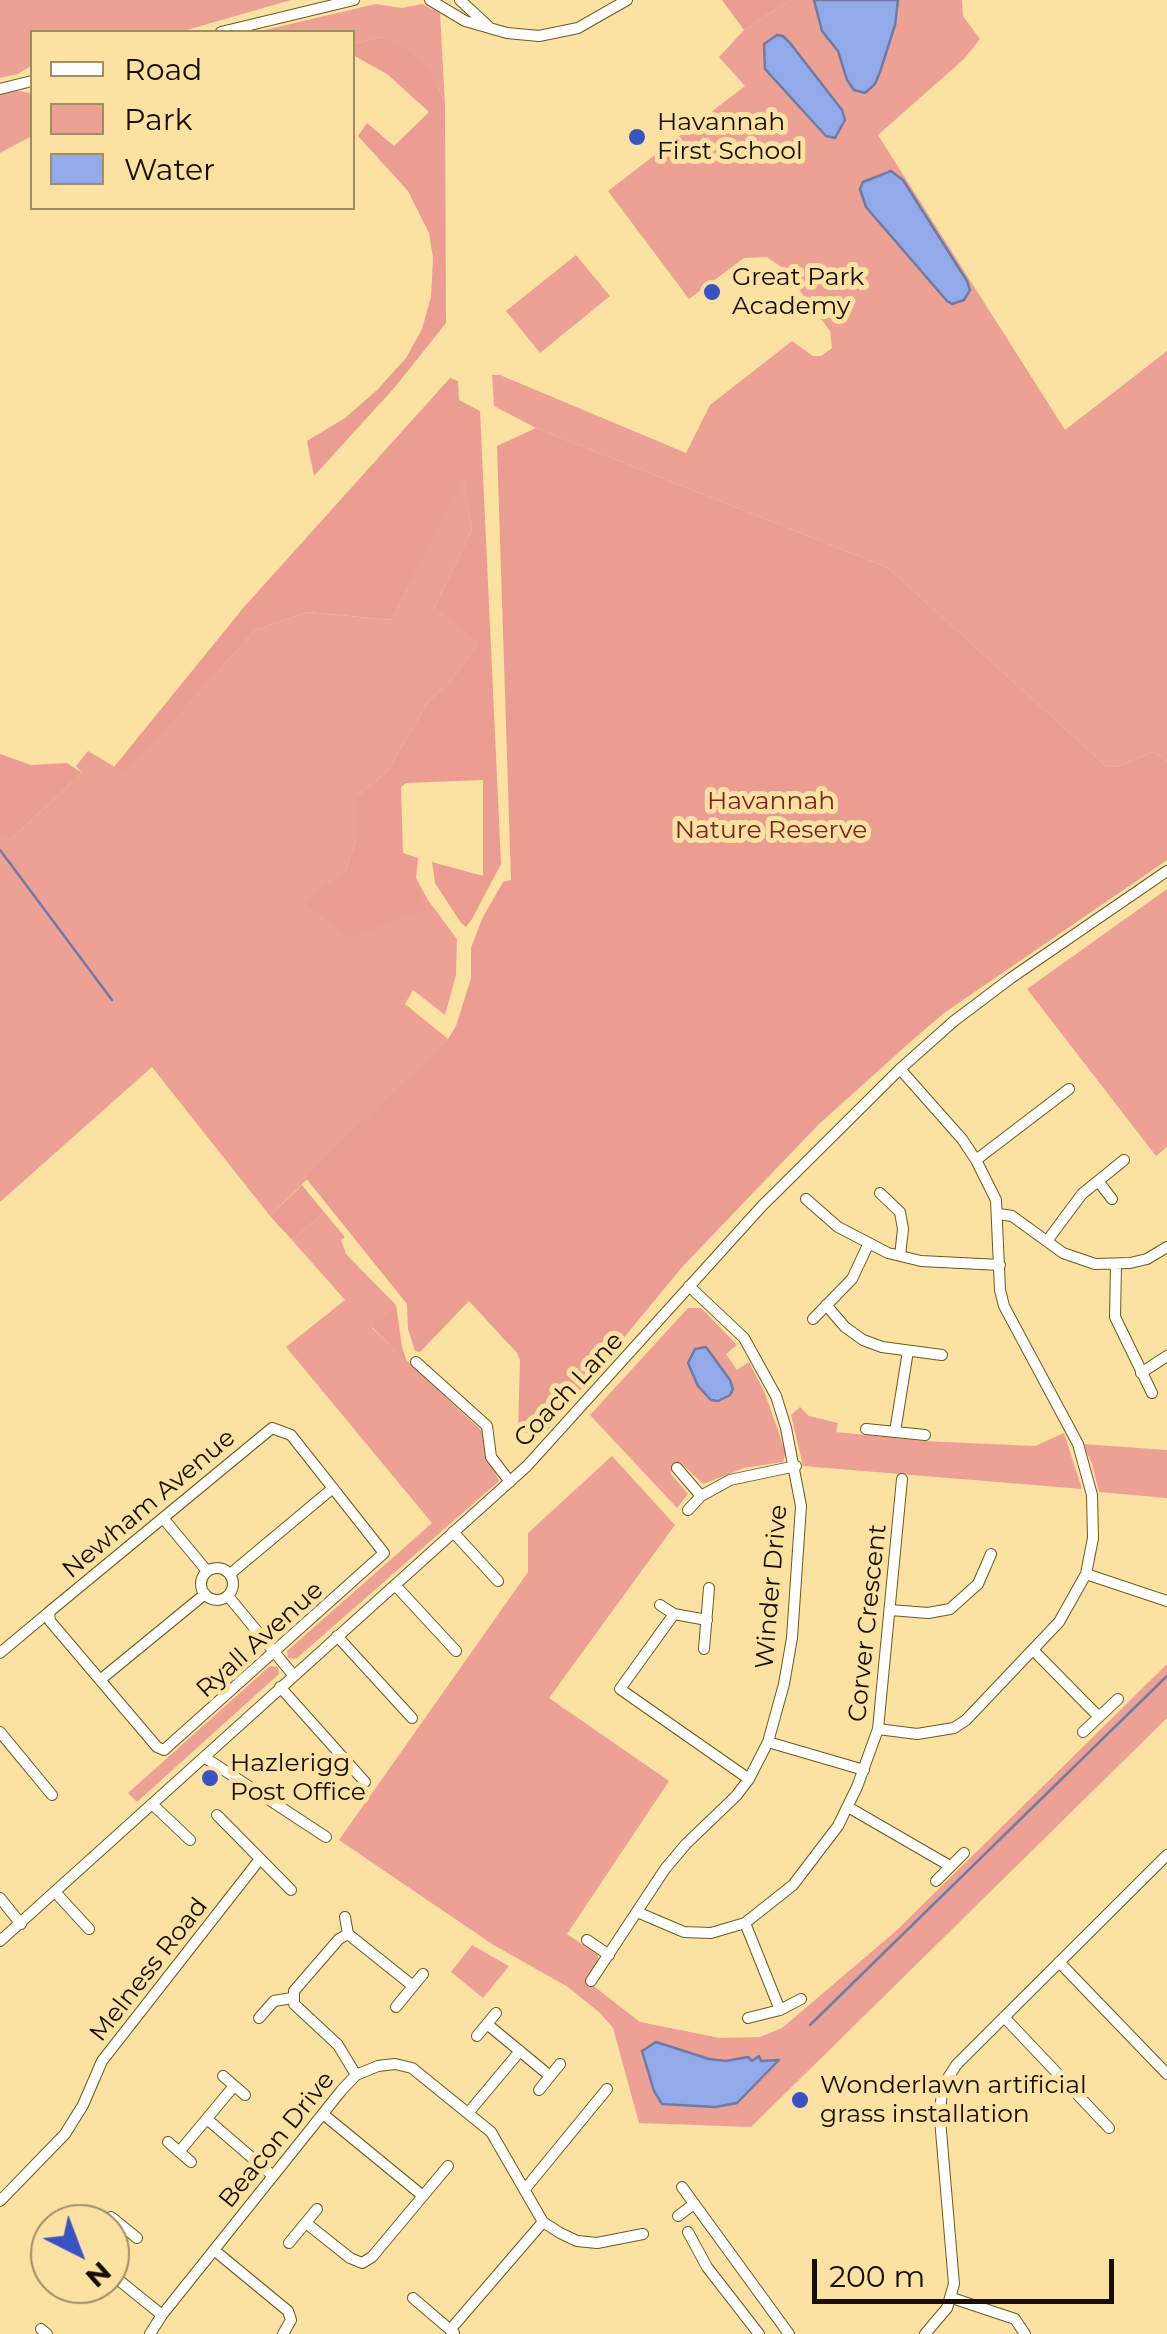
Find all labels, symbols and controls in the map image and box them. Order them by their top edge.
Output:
legend [30,30,355,210]
text: Road [124,51,202,88]
text: Park [124,101,193,138]
place label: Havannah First School [657,108,803,167]
marker: Havannah First School [626,126,648,148]
text: Water [124,151,215,188]
place label: Great Park Academy [732,263,864,322]
marker: Great Park Academy [701,281,723,303]
park label: Havannah Nature Reserve [675,787,867,846]
street label: Coach Lane [508,1326,630,1454]
street label: Newham Avenue [57,1423,241,1585]
street label: Winder Drive [750,1503,794,1671]
street label: Corver Crescent [843,1523,893,1723]
street label: Ryall Avenue [190,1575,330,1705]
place label: Hazlerigg Post Office [230,1749,366,1808]
marker: Hazlerigg Post Office [199,1767,221,1789]
street label: Melness Road [84,1892,214,2048]
street label: Beacon Drive [213,2066,341,2214]
place label: Wonderlawn artificial grass installation [820,2071,1087,2130]
marker: Wonderlawn artificial grass installation [789,2089,811,2111]
north arrow [30,2204,130,2304]
scale bar [817,2239,1120,2301]
text: N [79,2255,119,2295]
text: 200 m [829,2258,925,2295]

